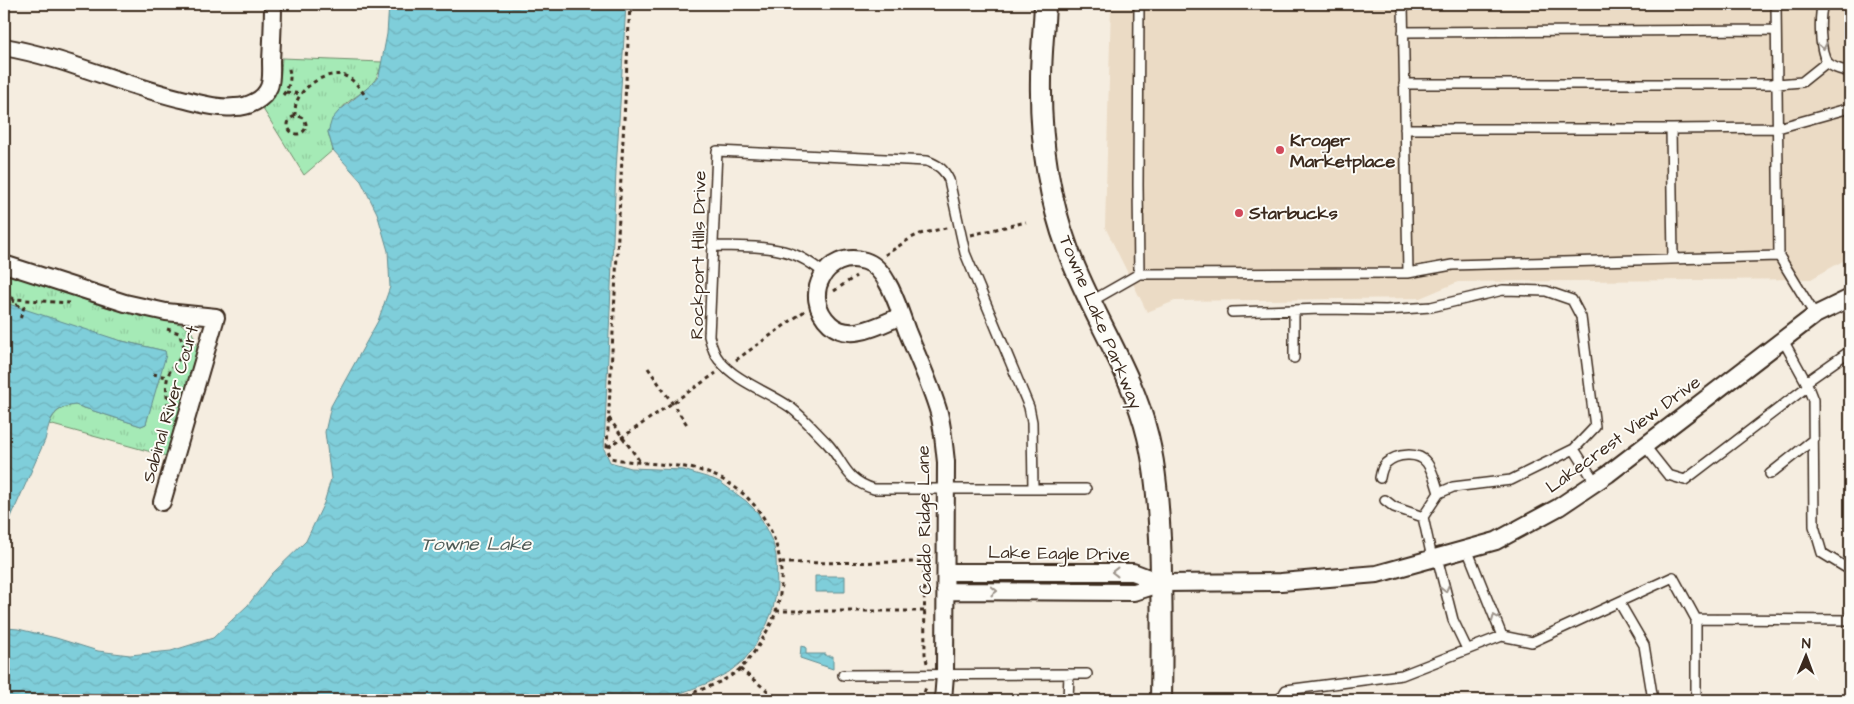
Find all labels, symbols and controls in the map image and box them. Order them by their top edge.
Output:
one-way arrow [1817,41,1828,50]
place label: Kroger Marketplace [1290,128,1395,174]
marker: Kroger Marketplace [1274,144,1286,156]
street label: Rockport Hills Drive [685,170,712,340]
place label: Starbucks [1248,201,1338,226]
marker: Starbucks [1233,207,1245,219]
street label: Towne Lake Parkway [1052,231,1149,413]
street label: Sabinal River Court [136,322,205,486]
street label: Lakecrest View Drive [1541,370,1706,499]
street label: Caddo Ridge Lane [911,445,939,595]
water label: Towne Lake [421,531,533,558]
street label: Lake Eagle Drive [988,540,1130,568]
one-way arrow [1111,567,1118,577]
one-way arrow [1439,584,1450,593]
one-way arrow [990,586,998,596]
one-way arrow [1491,614,1501,622]
north arrow [1782,632,1832,682]
text: N [1802,634,1811,654]

